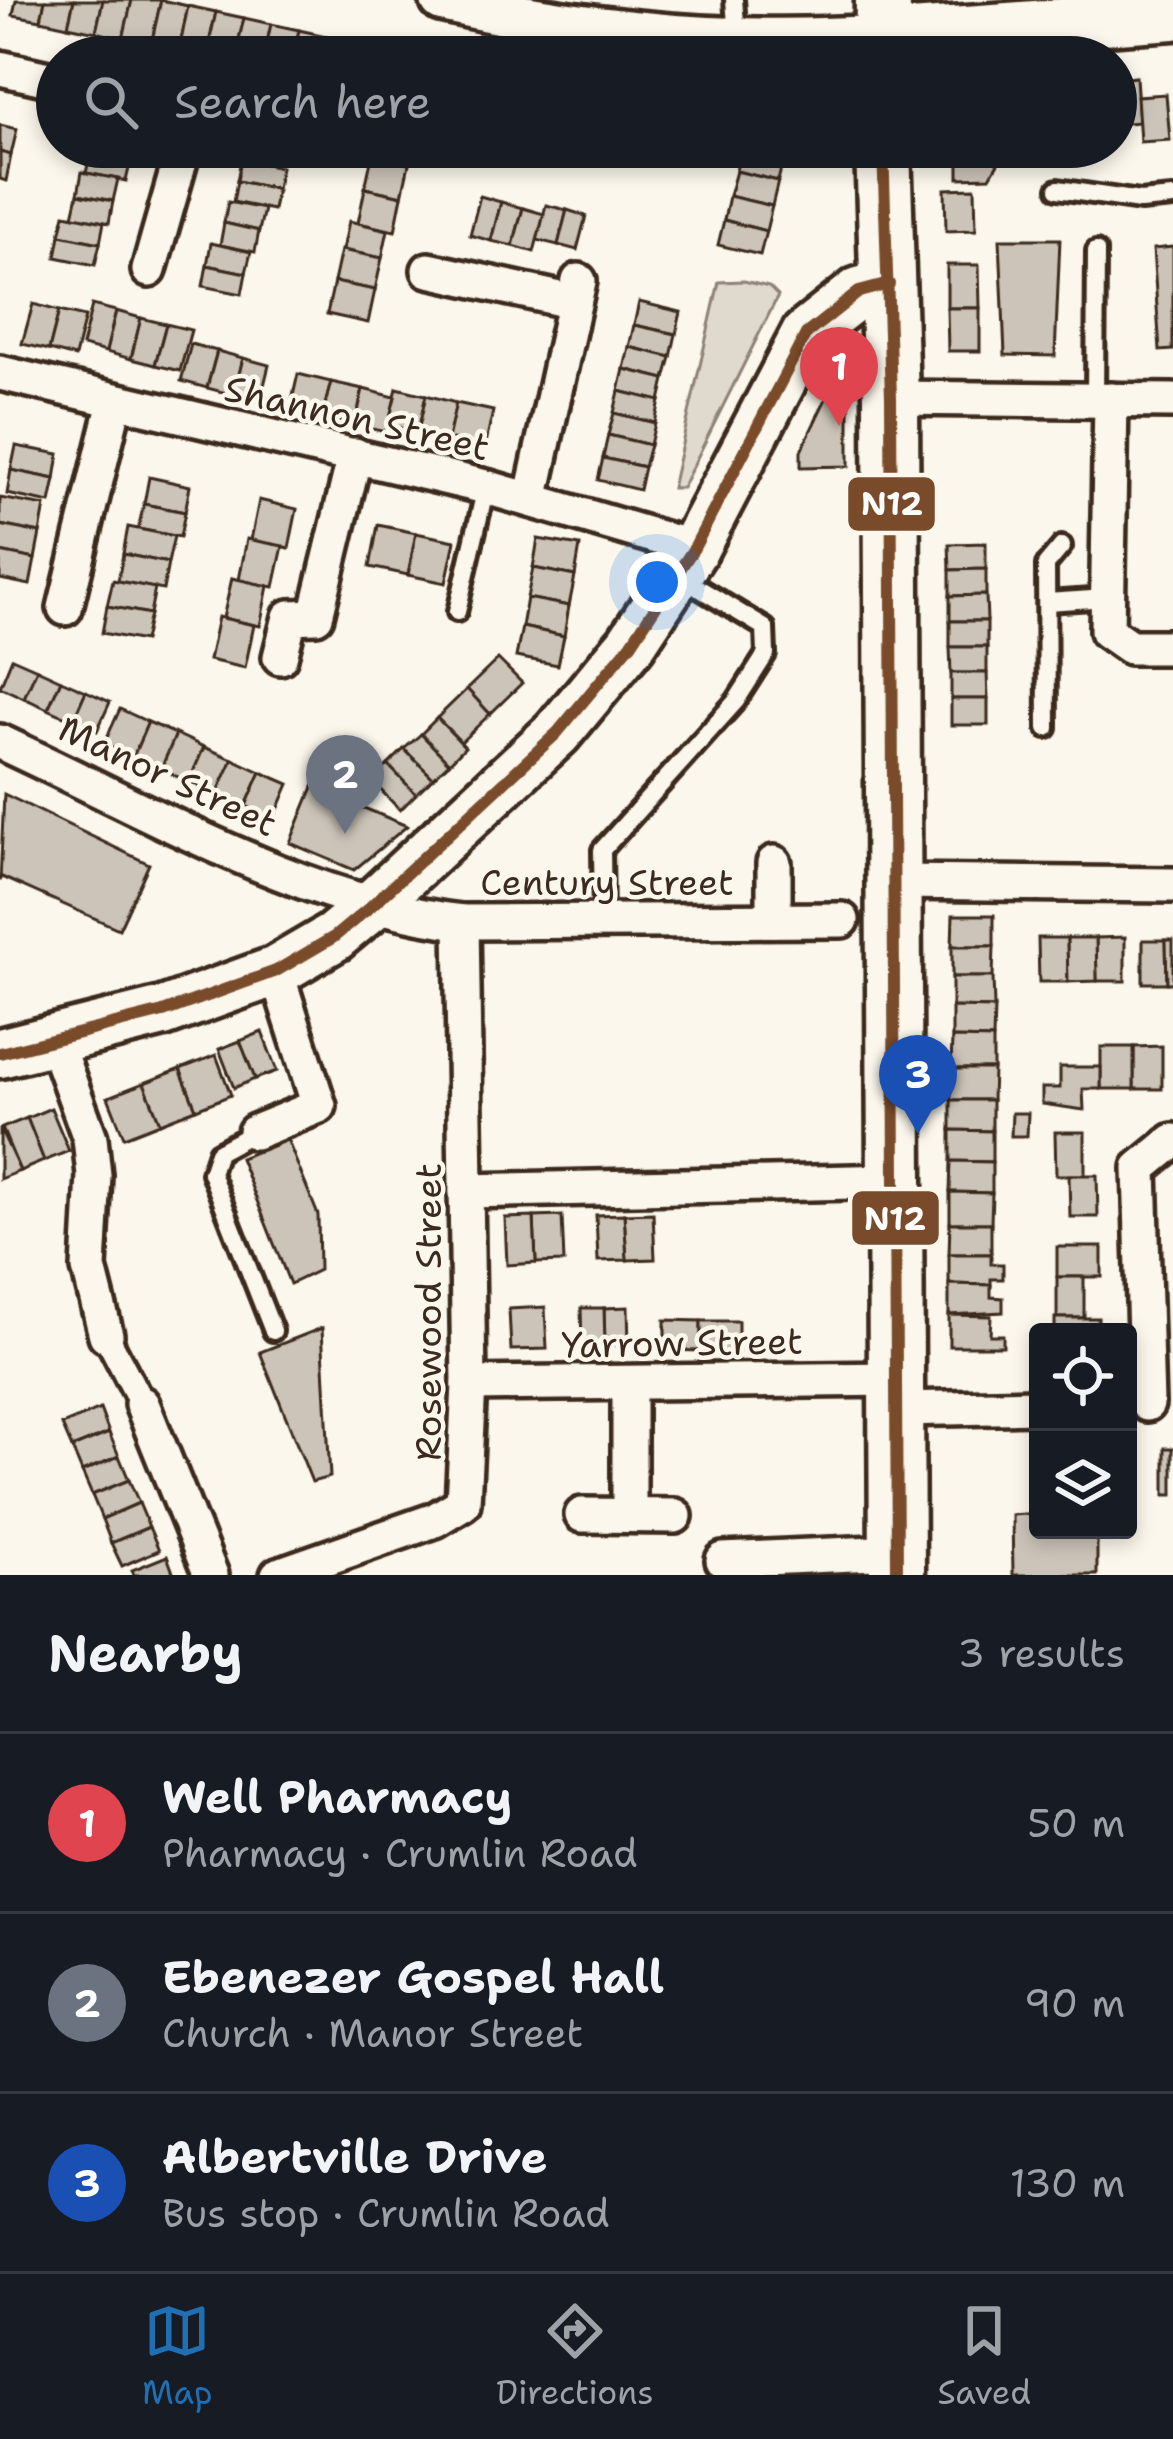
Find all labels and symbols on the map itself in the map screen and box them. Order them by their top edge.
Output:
pin: 1 [800,327,878,426]
street label: Shannon Street [220,364,494,472]
line badge: N12 [846,475,937,533]
text: N12 [861,481,923,526]
your location [627,552,687,612]
street label: Manor Street [51,704,285,848]
pin: 2 [306,735,384,834]
street label: Century Street [480,858,734,907]
pin: 3 [879,1035,957,1134]
street label: Rosewood Street [404,1163,453,1461]
line badge: N12 [850,1189,941,1247]
text: N12 [864,1196,926,1241]
street label: Yarrow Street [561,1316,803,1370]

